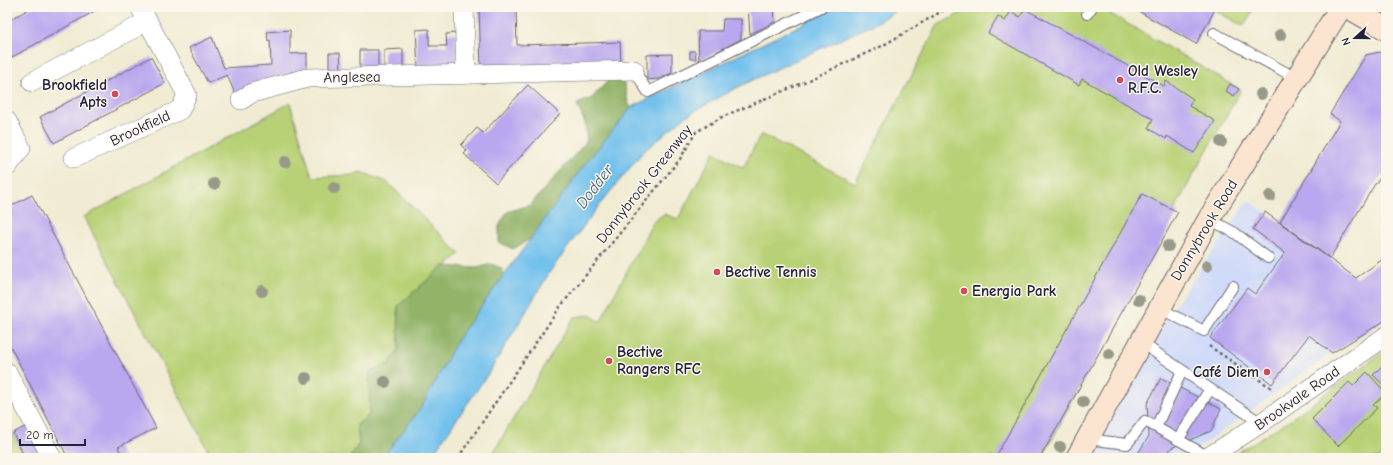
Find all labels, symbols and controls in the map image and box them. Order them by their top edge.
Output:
north arrow [1335,18,1375,58]
text: N [1339,36,1353,47]
place label: Old Wesley R.F.C. [1128,62,1198,97]
street label: Anglesea [323,68,381,86]
marker: Old Wesley R.F.C. [1115,75,1125,85]
place label: Brookfield Apts [42,76,107,111]
marker: Brookfield Apts [110,89,120,99]
street label: Brookfield [107,106,173,150]
street label: Donnybrook Greenway [592,121,696,247]
water label: Dodder [573,161,617,212]
street label: Donnybrook Road [1167,176,1241,284]
place label: Bective Tennis [725,263,816,281]
marker: Bective Tennis [712,267,722,277]
place label: Energia Park [972,282,1057,300]
marker: Energia Park [959,286,969,296]
place label: Bective Rangers RFC [617,343,701,378]
marker: Bective Rangers RFC [604,356,614,366]
street label: Brookvale Road [1251,362,1343,434]
place label: Café Diem [1193,363,1259,381]
marker: Café Diem [1262,367,1272,377]
scale bar [20,421,85,447]
text: 20 m [26,428,54,442]

